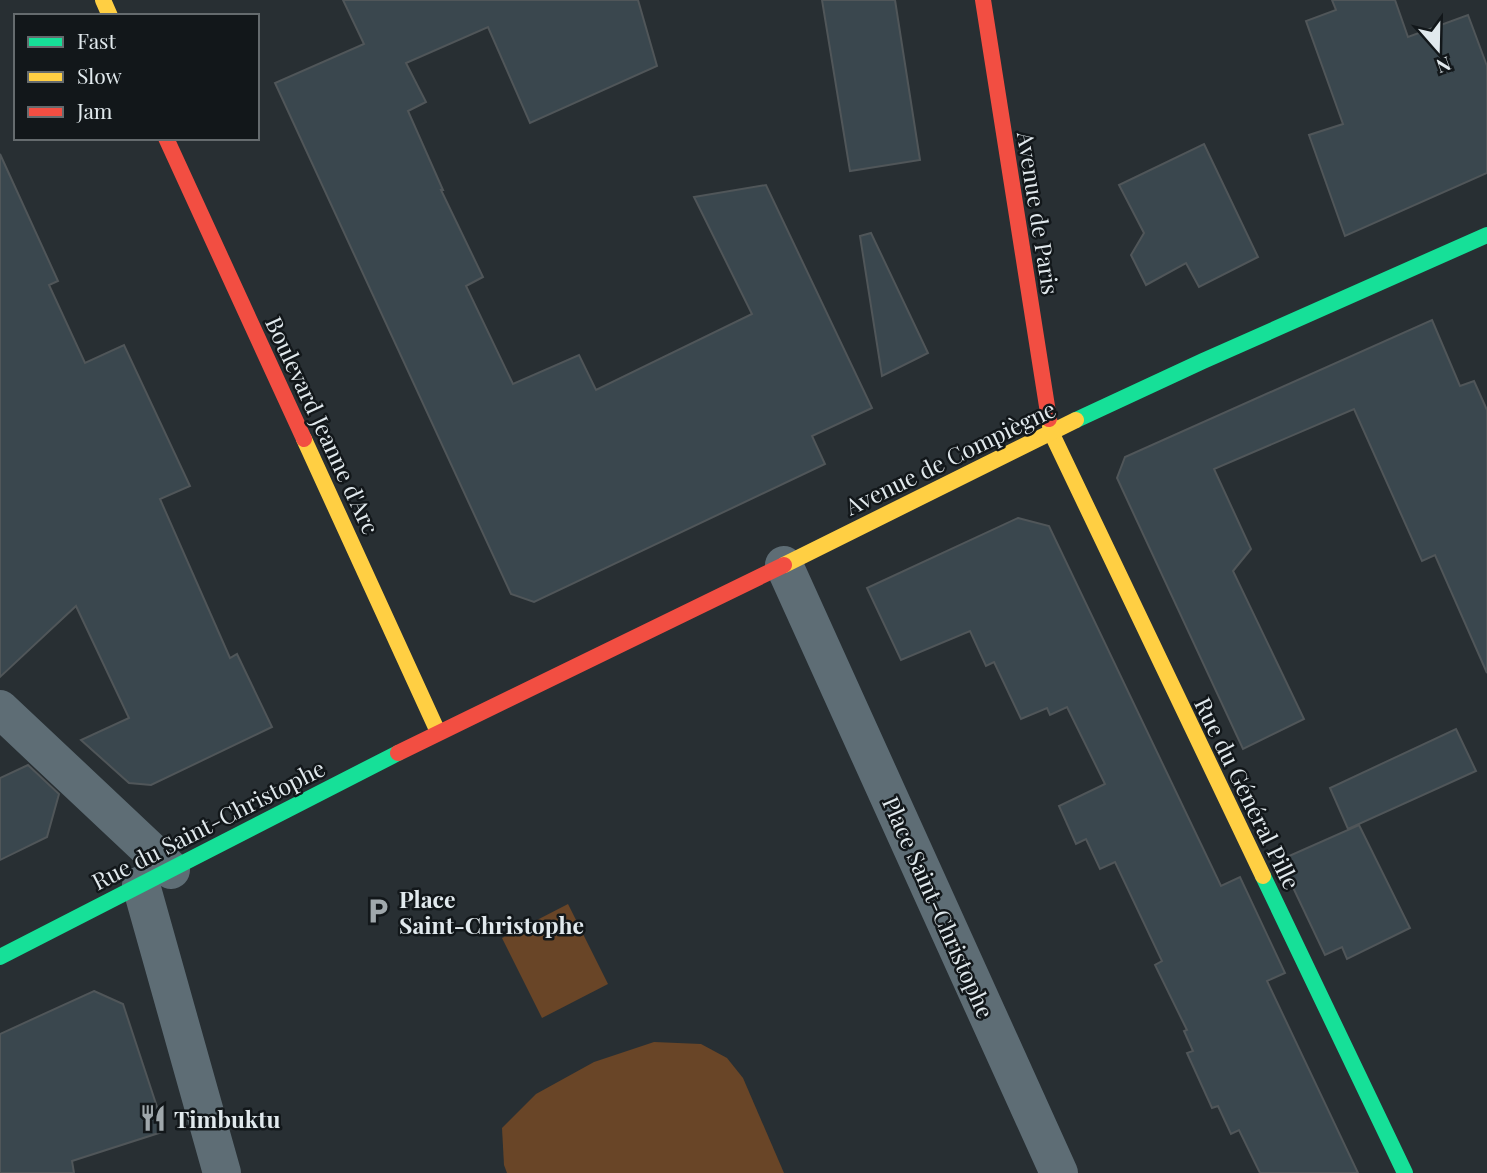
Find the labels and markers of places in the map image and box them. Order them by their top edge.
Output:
place label: Place Saint-Christophe [399,883,584,940]
parking icon: Place Saint-Christophe [363,896,393,926]
restaurant icon: Timbuktu [138,1103,168,1133]
place label: Timbuktu [174,1103,280,1134]

